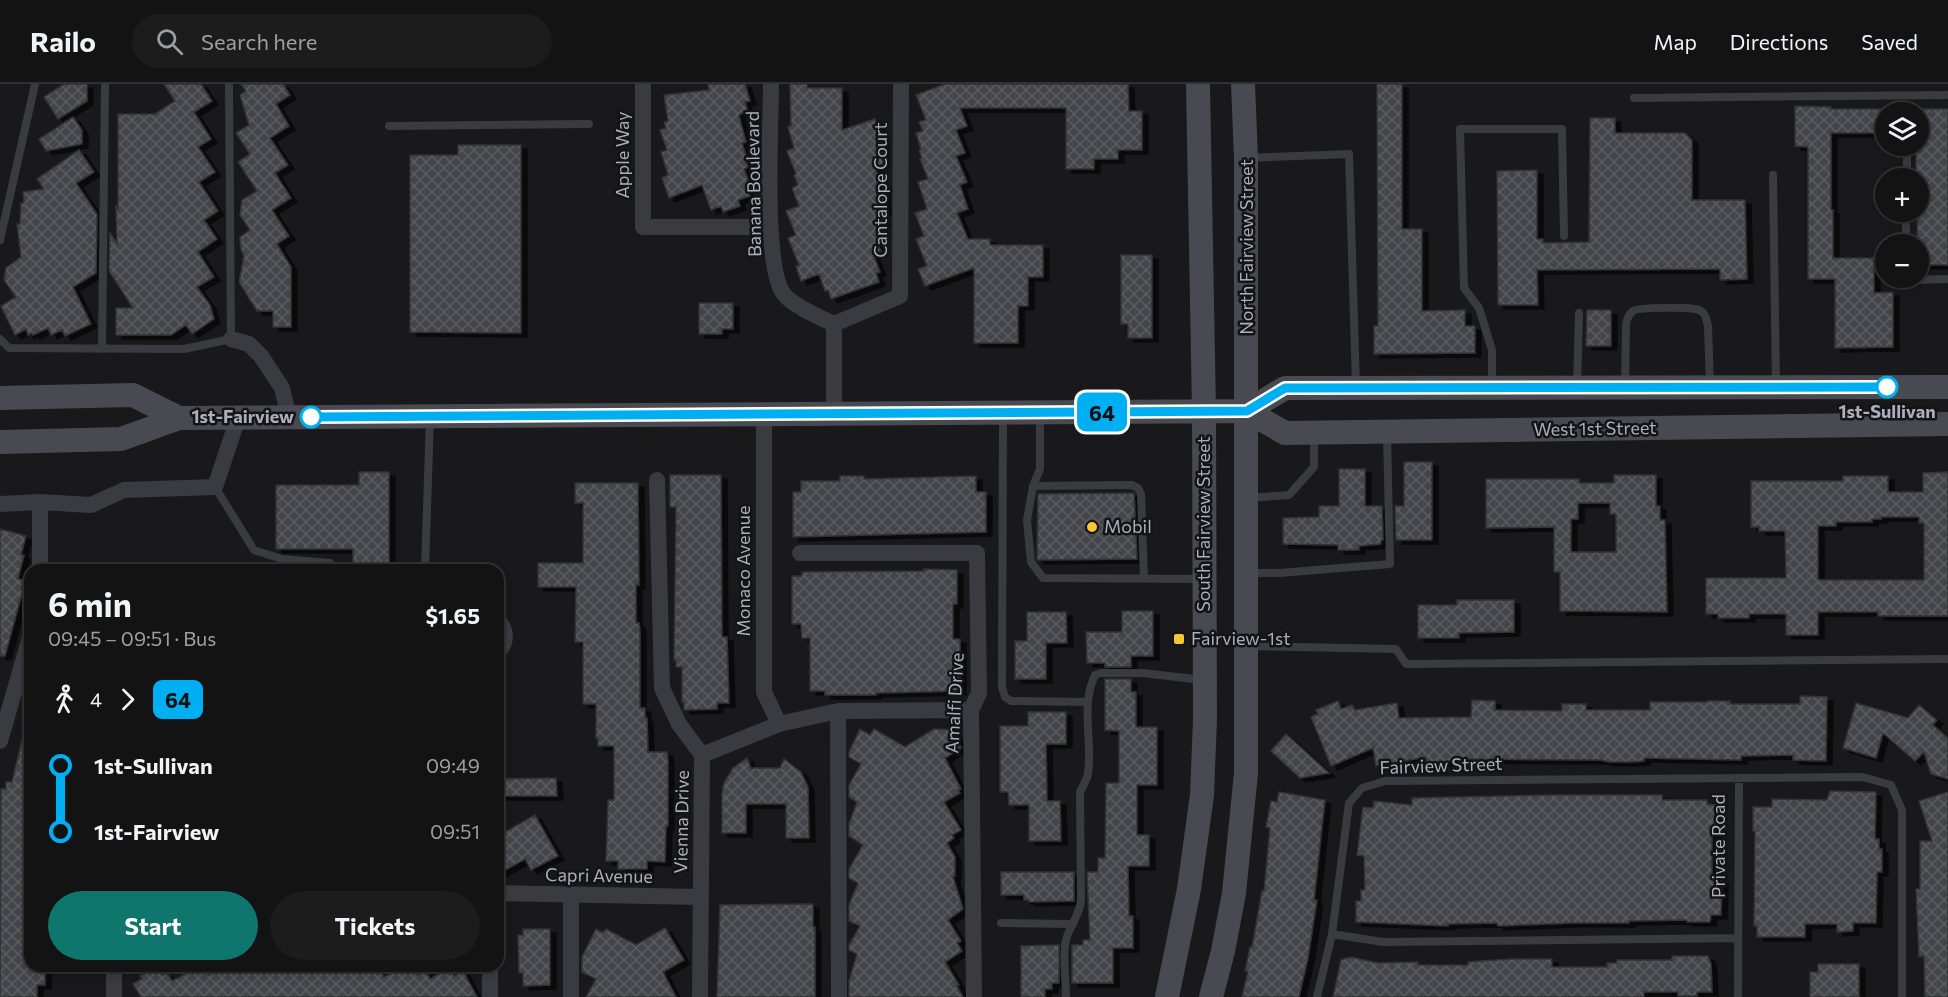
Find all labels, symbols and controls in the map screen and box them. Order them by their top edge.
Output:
search box [132,14,552,68]
text: Railo [30,24,96,58]
icon: search [153,25,186,58]
text: Search here [201,28,317,55]
text: Map [1654,29,1697,54]
text: Directions [1730,29,1828,54]
text: Saved [1861,29,1918,54]
map controls [1875,102,1929,288]
button: layers [1875,102,1929,156]
street label: Apple Way [611,111,633,199]
street label: Banana Boulevard [741,111,765,257]
street label: Cantalope Court [869,122,891,258]
street label: North Fairview Street [1235,159,1257,335]
button: + [1875,168,1929,222]
button: − [1875,234,1929,288]
marker: 1st-Sullivan [1876,376,1898,398]
line badge: 64 [1075,392,1129,432]
text: 64 [1089,400,1115,425]
place label: 1st-Sullivan [1838,400,1936,422]
place label: 1st-Fairview [191,405,294,427]
marker: 1st-Fairview [300,406,322,428]
street label: West 1st Street [1533,416,1657,440]
street label: South Fairview Street [1192,436,1214,612]
street label: Monaco Avenue [732,506,754,636]
place label: Mobil [1104,515,1152,537]
marker: Mobil [1085,520,1099,534]
text: 6 min [48,583,132,624]
text: $1.65 [425,602,480,629]
text: 09:45 – 09:51 · Bus [48,626,216,650]
place label: Fairview-1st [1191,627,1291,649]
marker: Fairview-1st [1172,632,1186,646]
street label: Amalfi Drive [940,652,968,754]
icon: walk [48,683,81,716]
icon: forward [111,683,144,716]
text: 4 [90,687,102,711]
text: 64 [165,687,191,712]
text: 1st-Sullivan [94,752,213,779]
street label: Fairview Street [1379,752,1503,778]
text: 09:49 [426,753,480,777]
street label: Vienna Drive [669,770,693,874]
street label: Private Road [1707,794,1729,898]
text: 1st-Fairview [94,818,219,845]
text: 09:51 [430,819,480,843]
street label: Capri Avenue [545,863,653,887]
button: Start [48,891,258,960]
button: Tickets [270,891,480,960]

